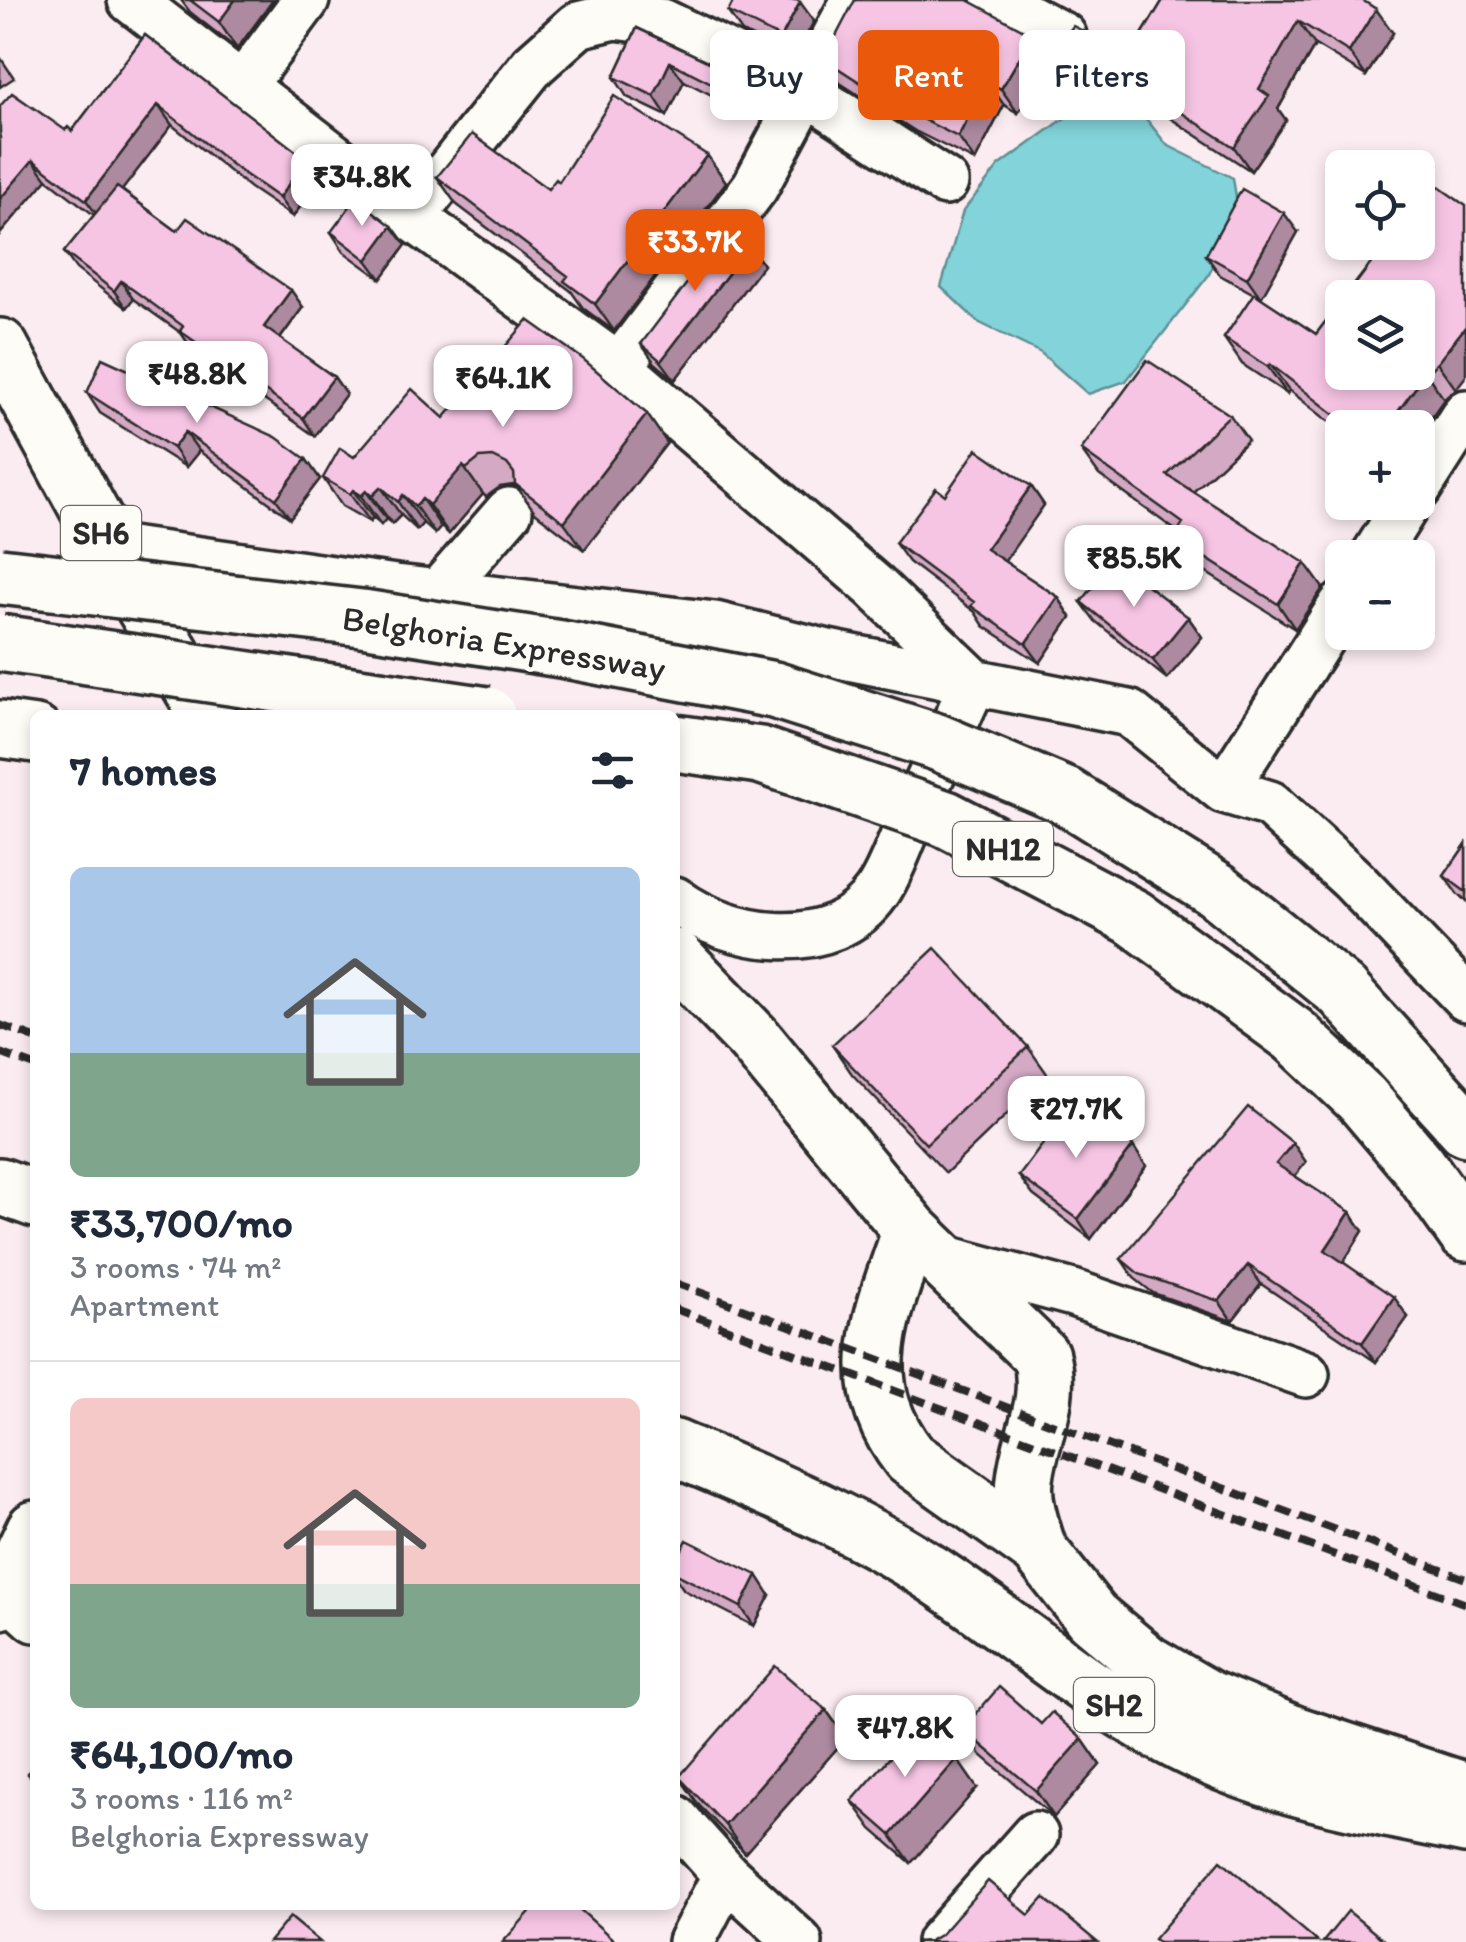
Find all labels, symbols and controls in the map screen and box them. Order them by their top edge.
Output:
chip: Buy [710,30,838,120]
chip: Rent [858,30,999,120]
chip: Filters [1019,30,1185,120]
pin: ₹34.8K [281,144,443,229]
map controls [1325,150,1435,650]
button: locate [1325,150,1435,260]
text: ₹34.8K [313,157,411,195]
pin: ₹33.7K [614,209,776,294]
text: ₹33.7K [648,222,742,260]
button: layers [1325,280,1435,390]
pin: ₹48.8K [116,341,278,426]
pin: ₹64.1K [422,345,584,430]
text: ₹48.8K [148,354,246,392]
text: ₹64.1K [456,358,550,396]
button: + [1325,410,1435,520]
road number: SH6 [61,506,141,560]
pin: ₹85.5K [1053,525,1215,610]
text: ₹85.5K [1086,538,1182,576]
button: − [1325,540,1435,650]
street label: Belghoria Expressway [339,597,669,689]
icon: filters [585,743,640,798]
text: 7 homes [70,745,217,796]
road number: NH12 [953,822,1053,876]
icon: home [265,932,445,1112]
pin: ₹27.7K [995,1076,1157,1161]
text: ₹27.7K [1030,1089,1122,1127]
text: ₹33,700/mo [70,1197,293,1248]
text: 3 rooms · 74 m² [70,1248,281,1286]
text: Apartment [70,1286,219,1324]
icon: home [265,1463,445,1643]
road number: SH2 [1074,1678,1154,1732]
pin: ₹47.8K [824,1695,986,1780]
text: ₹47.8K [857,1708,953,1746]
text: ₹64,100/mo [70,1728,293,1779]
text: 3 rooms · 116 m² [70,1779,293,1817]
text: Belghoria Expressway [70,1817,369,1855]

